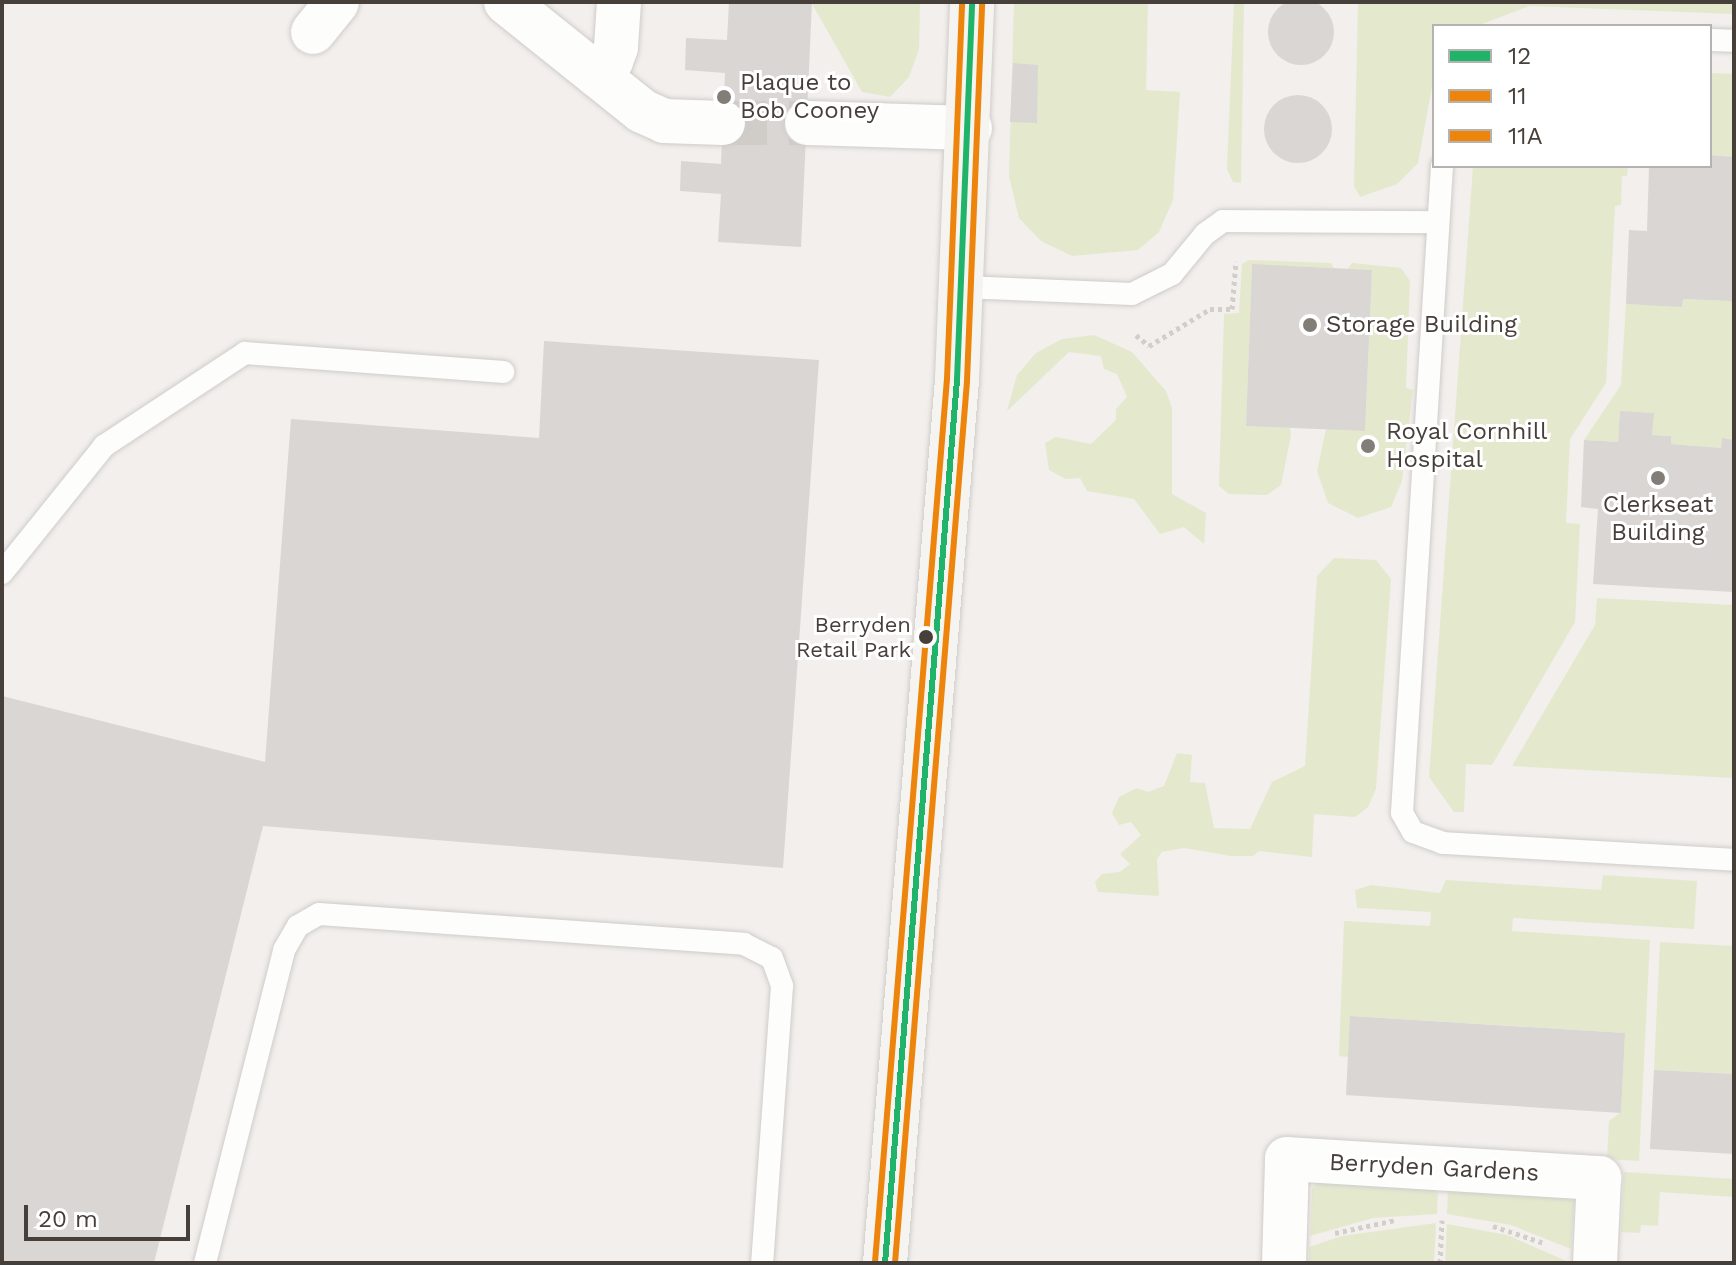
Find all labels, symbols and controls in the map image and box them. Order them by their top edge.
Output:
legend [1432,24,1712,168]
text: 12 [1508,42,1531,70]
place label: Plaque to Bob Cooney [740,69,879,125]
text: 11 [1508,82,1527,110]
marker: Plaque to Bob Cooney [715,88,733,106]
text: 11A [1508,122,1543,150]
place label: Storage Building [1326,311,1517,339]
marker: Storage Building [1301,316,1319,334]
place label: Royal Cornhill Hospital [1386,418,1548,474]
marker: Royal Cornhill Hospital [1357,435,1379,457]
marker: Clerkseat Building [1649,469,1667,487]
place label: Clerkseat Building [1603,491,1713,547]
place label: Berryden Retail Park [795,611,911,662]
marker: Berryden Retail Park [918,629,934,645]
street label: Berryden Gardens [1328,1148,1540,1188]
scale bar [28,1189,194,1239]
text: 20 m [38,1205,98,1233]

